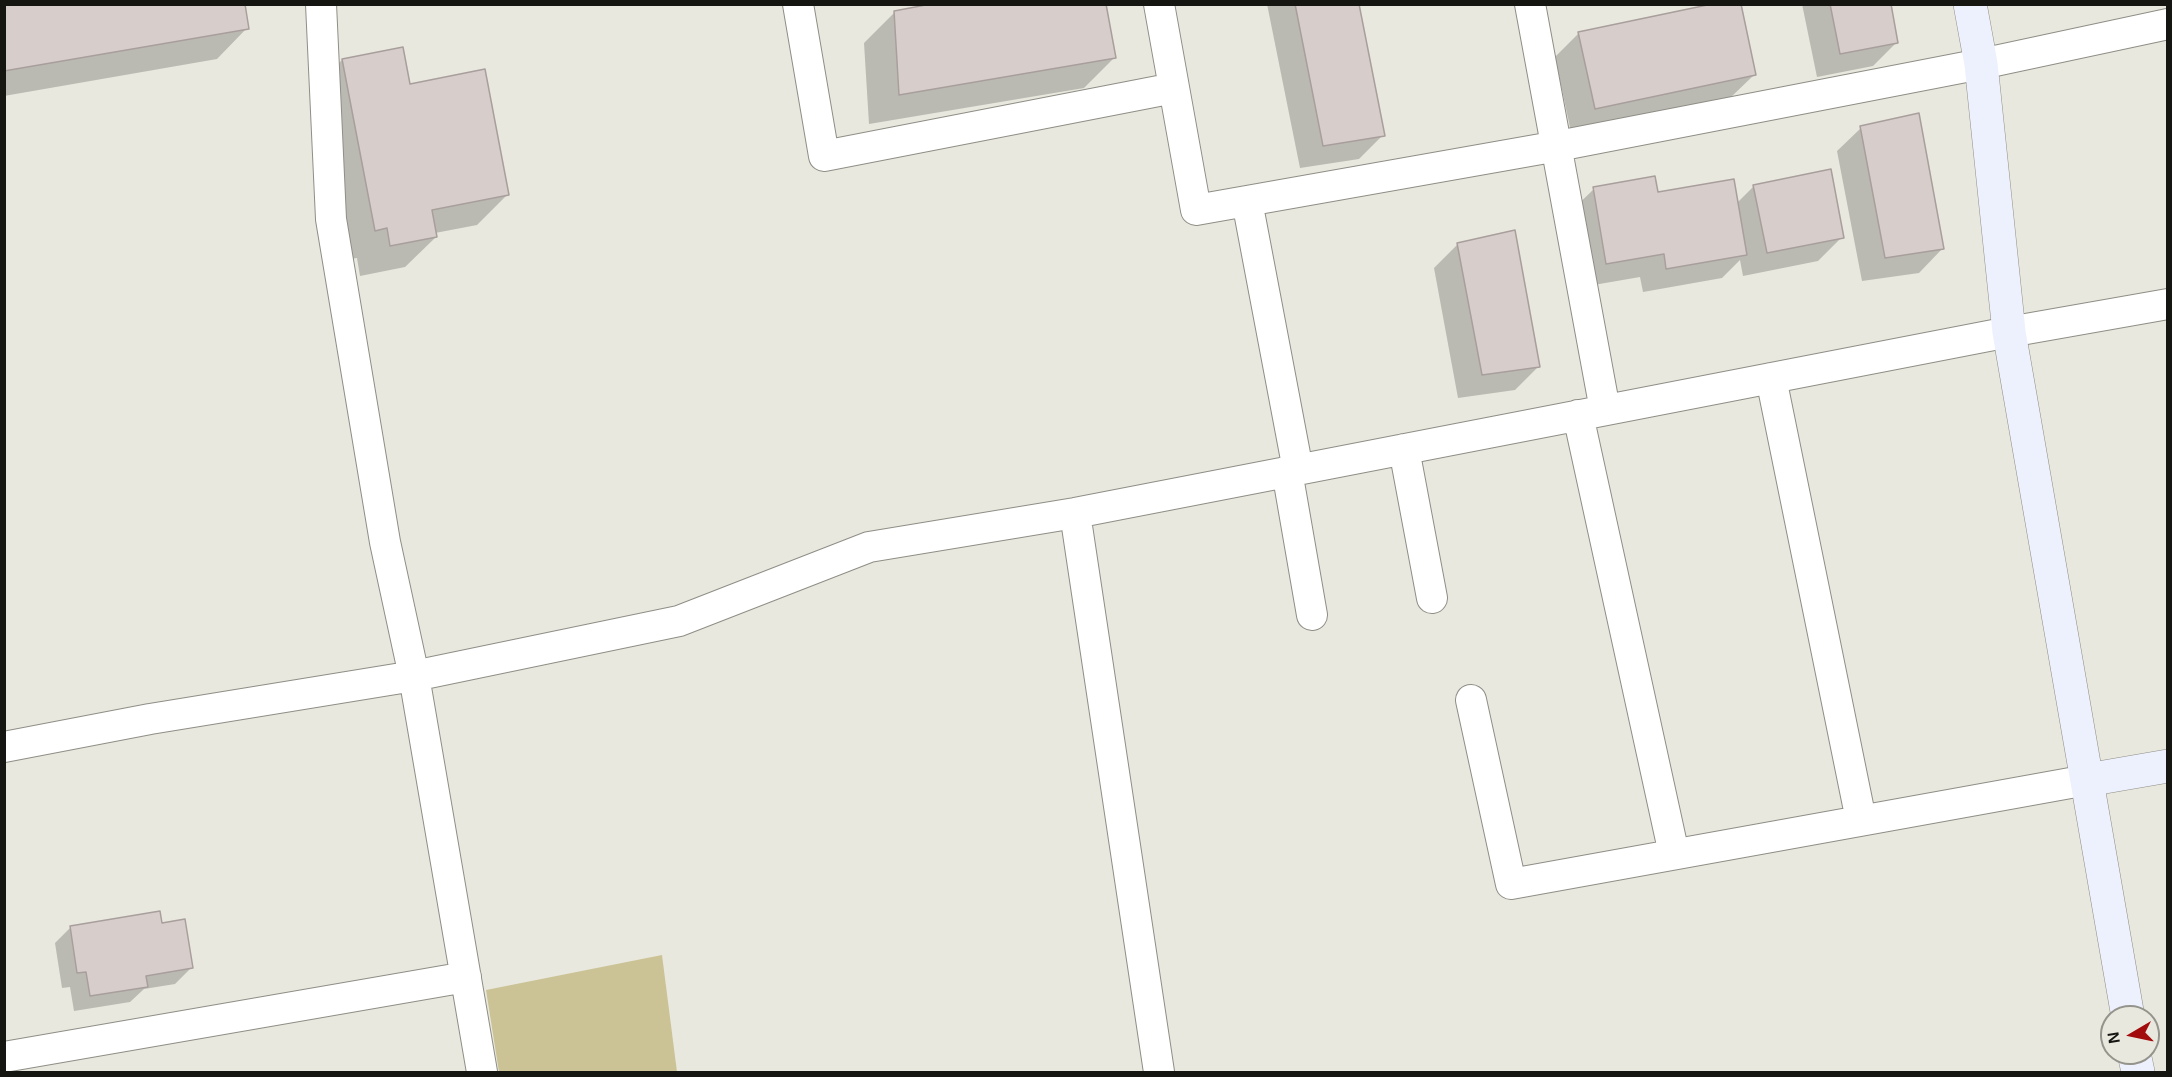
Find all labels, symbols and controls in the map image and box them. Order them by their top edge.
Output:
north arrow [2100,1005,2160,1065]
text: N [2104,1031,2123,1045]

